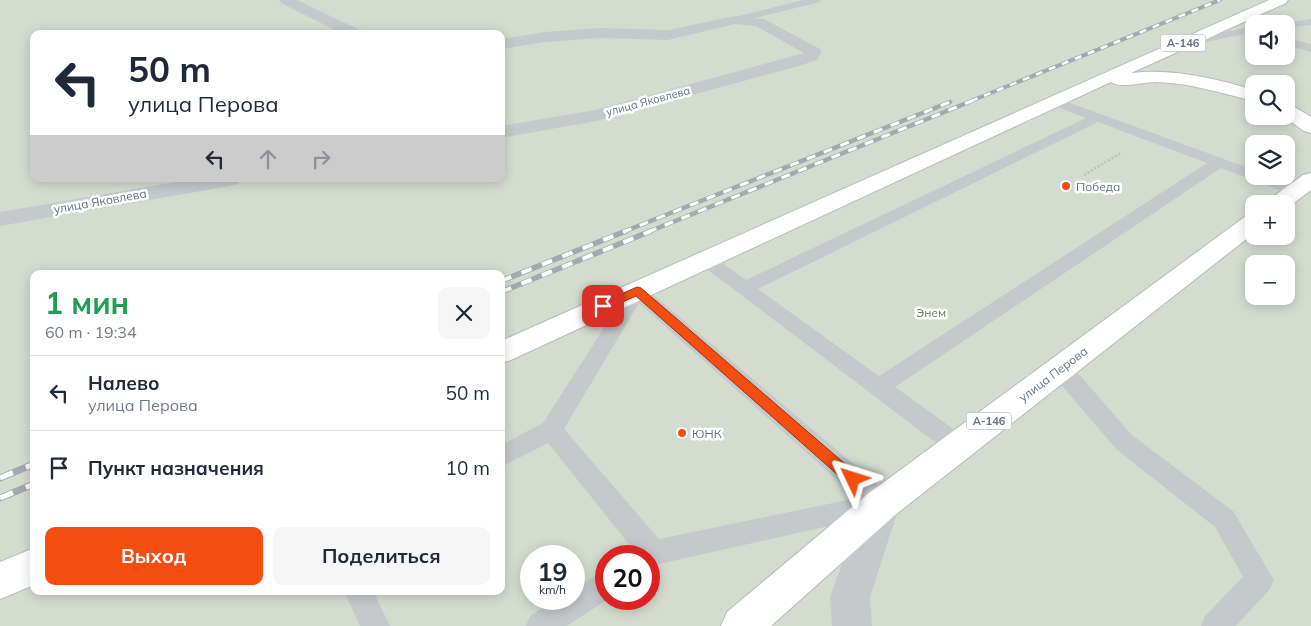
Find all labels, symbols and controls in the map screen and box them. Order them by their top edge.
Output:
map controls [1245,15,1295,305]
button: sound [1245,15,1295,65]
road number: А-146 [1160,34,1206,52]
text: 50 m [128,47,211,91]
icon: left [45,50,110,115]
button: search [1245,75,1295,125]
street label: улица Яковлева [604,83,692,119]
text: улица Перова [128,90,279,118]
button: layers [1245,135,1295,185]
icon: left [201,145,229,173]
icon: ahead [254,145,282,173]
icon: right [307,145,335,173]
place label: Победа [1076,179,1120,194]
marker: Победа [1060,180,1072,192]
street label: улица Яковлева [52,185,148,217]
button: + [1245,195,1295,245]
button: − [1245,255,1295,305]
text: 1 мин [45,284,129,322]
pin [582,285,624,327]
button: close [438,287,490,339]
icon: arrive [589,292,617,320]
park label: Энем [916,305,946,320]
text: 60 m · 19:34 [45,322,137,342]
street label: улица Перова [1016,343,1090,405]
text: Налево [88,371,160,395]
icon: left [45,379,73,407]
text: 50 m [446,381,490,405]
text: улица Перова [88,395,198,415]
road number: А-146 [966,412,1012,430]
place label: ЮНК [692,426,722,441]
marker: ЮНК [676,427,688,439]
position arrow [826,452,878,504]
icon: arrive [45,454,73,482]
text: Пункт назначения [88,456,264,480]
text: 10 m [446,456,490,480]
button: Выход [45,527,263,585]
button: Поделиться [273,527,490,585]
speed limit sign: 20 [595,545,660,610]
text: 19 [537,556,568,587]
text: km/h [539,582,566,597]

